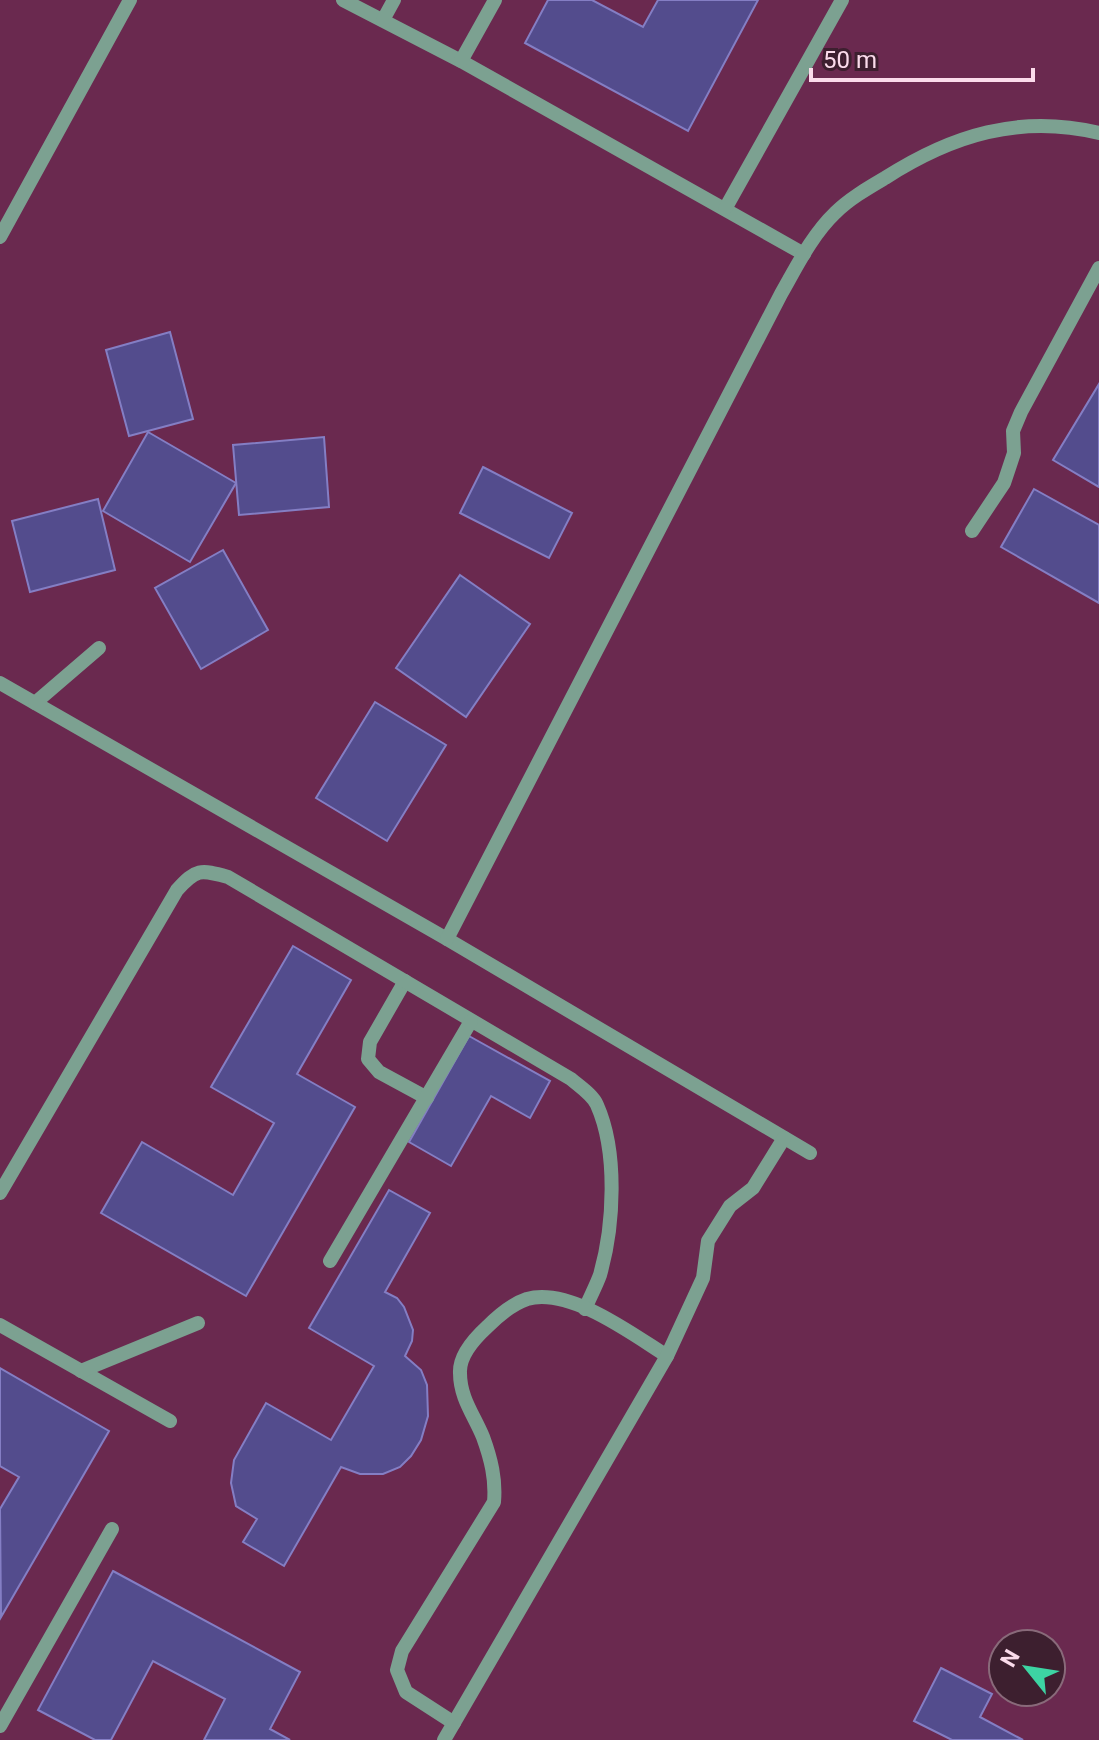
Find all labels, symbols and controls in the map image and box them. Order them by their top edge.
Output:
scale bar [811,32,1033,82]
text: 50 m [823,46,877,74]
north arrow [987,1628,1067,1708]
text: N [995,1645,1025,1671]

